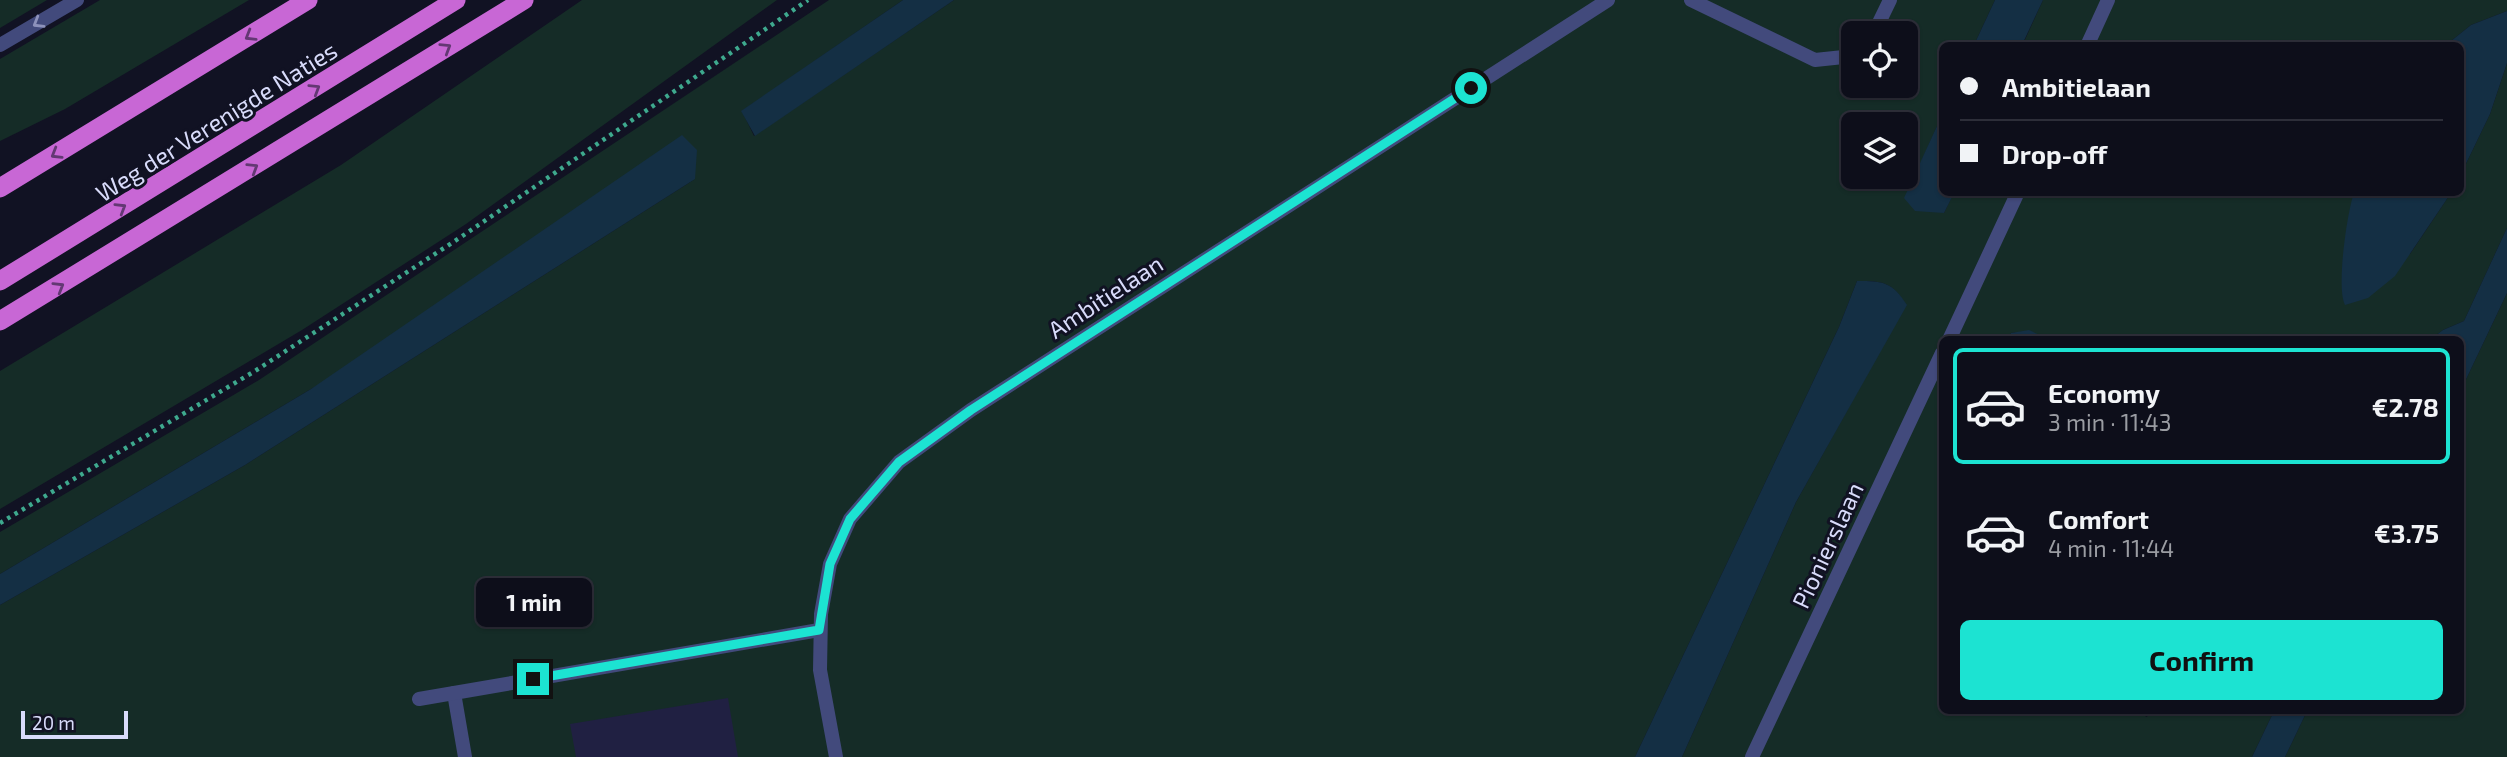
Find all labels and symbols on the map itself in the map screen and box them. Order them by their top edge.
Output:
one-way arrow [33,14,46,27]
one-way arrow [244,27,257,40]
street label: Weg der Verenigde Naties [90,35,342,207]
one-way arrow [439,44,452,57]
route start [1455,72,1487,104]
one-way arrow [307,84,320,97]
one-way arrow [50,146,63,159]
one-way arrow [245,164,258,177]
one-way arrow [114,203,127,216]
street label: Ambitielaan [1042,248,1168,344]
one-way arrow [51,282,64,295]
street label: Pionierslaan [1785,477,1869,613]
callout: 1 min [475,578,591,626]
route end [517,663,549,695]
scale bar [21,708,128,740]

